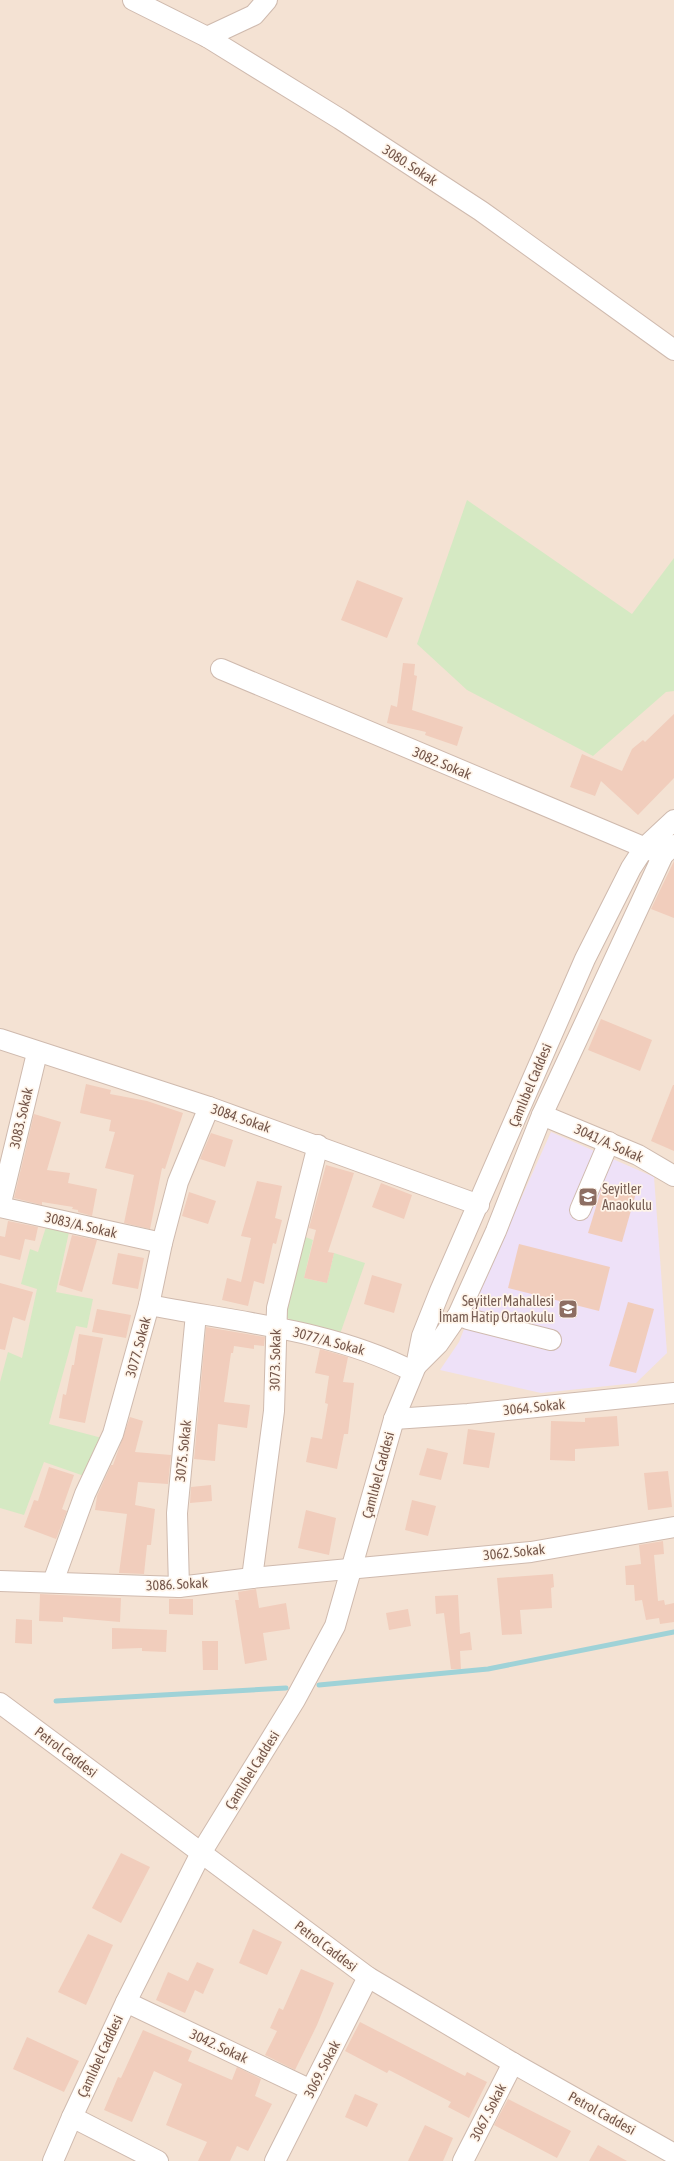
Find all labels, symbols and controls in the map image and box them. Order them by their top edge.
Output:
street label: 3080. Sokak [380,141,440,189]
street label: 3082. Sokak [410,744,474,782]
street label: Çamlıbel Caddesi [505,1041,555,1129]
street label: 3083. Sokak [6,1086,36,1150]
street label: 3084. Sokak [209,1100,273,1136]
street label: 3041/A. Sokak [572,1121,646,1165]
place label: Seyitler Anaokulu [602,1181,652,1213]
school or university icon: Seyitler Anaokulu [577,1186,599,1208]
street label: 3083/A. Sokak [43,1209,119,1241]
place label: Seyitler Mahallesi İmam Hatip Ortaokulu [439,1293,554,1325]
school or university icon: Seyitler Mahallesi İmam Hatip Ortaokulu [557,1298,579,1320]
street label: 3077. Sokak [122,1315,154,1379]
street label: 3077/A. Sokak [291,1324,367,1358]
street label: 3073. Sokak [266,1329,284,1391]
street label: 3064. Sokak [502,1396,566,1418]
street label: 3075. Sokak [172,1419,194,1483]
street label: Çamlıbel Caddesi [359,1430,397,1520]
street label: 3062. Sokak [482,1541,546,1563]
street label: 3086. Sokak [146,1574,208,1594]
street label: Petrol Caddesi [32,1723,100,1781]
street label: Çamlıbel Caddesi [222,1728,282,1812]
street label: Petrol Caddesi [292,1917,360,1975]
street label: Çamlıbel Caddesi [74,2012,126,2100]
street label: 3042. Sokak [188,2026,250,2066]
street label: 3069. Sokak [301,2038,343,2100]
street label: 3067. Sokak [467,2081,509,2143]
street label: Petrol Caddesi [566,2088,638,2138]

